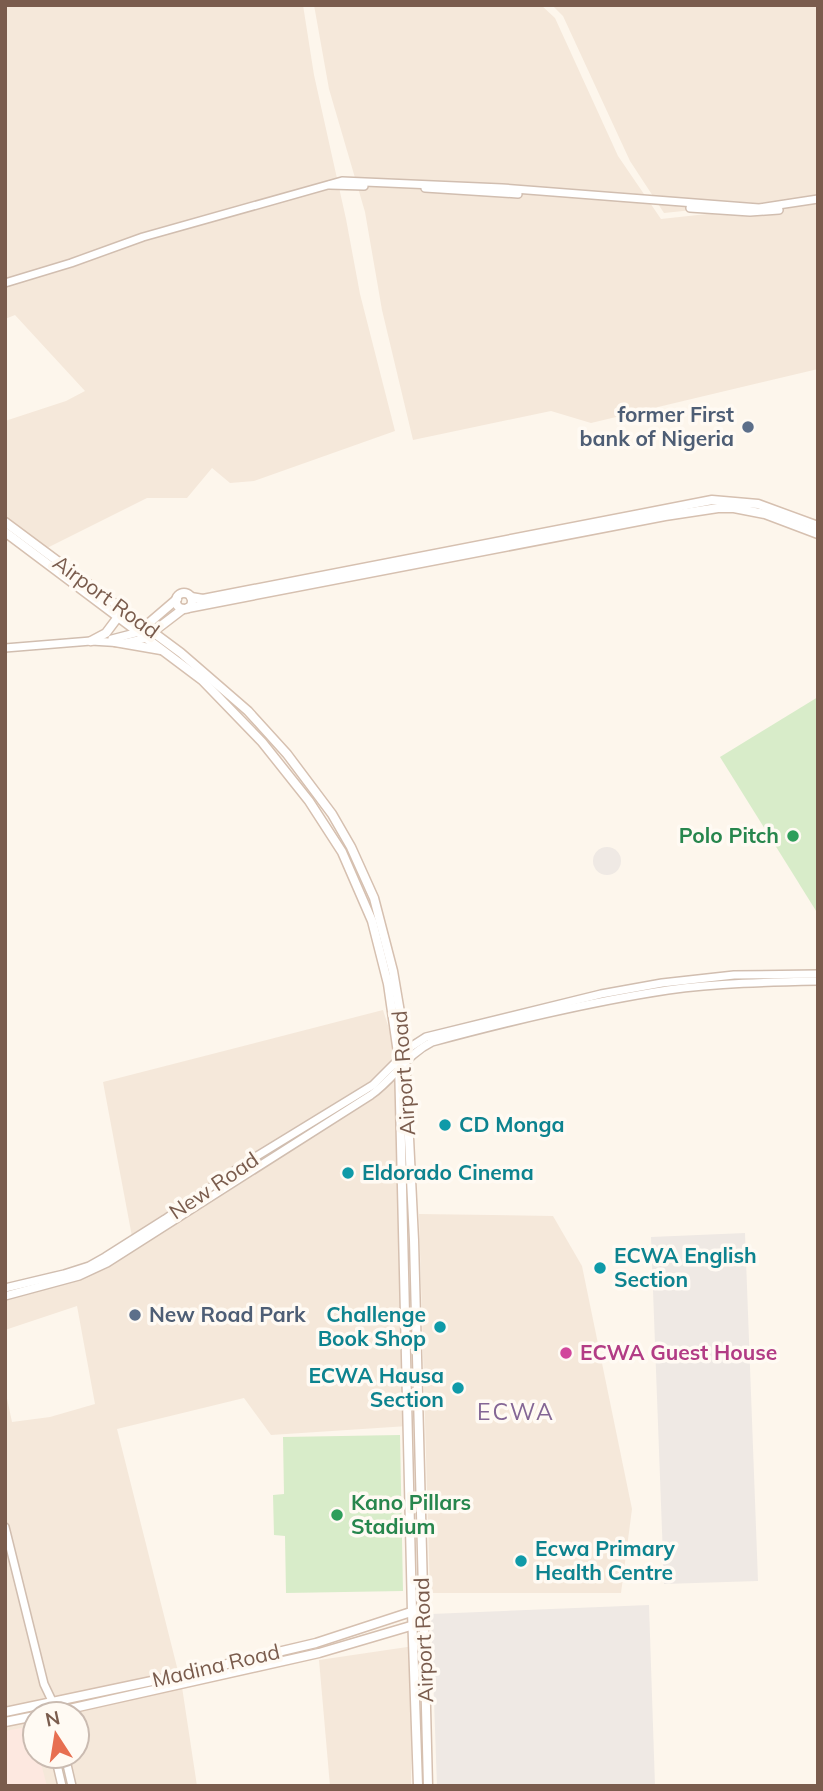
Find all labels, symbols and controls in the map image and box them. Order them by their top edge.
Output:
place label: former First bank of Nigeria [579,401,734,451]
marker: former First bank of Nigeria [740,419,756,435]
street label: Airport Road [48,549,165,643]
place label: Polo Pitch [679,822,779,848]
marker: Polo Pitch [785,828,801,844]
street label: Airport Road [386,1010,420,1136]
place label: CD Monga [459,1111,565,1137]
marker: CD Monga [437,1117,453,1133]
street label: New Road [164,1146,263,1225]
place label: Eldorado Cinema [362,1159,534,1185]
marker: Eldorado Cinema [340,1165,356,1181]
place label: ECWA English Section [614,1242,757,1292]
marker: ECWA English Section [592,1260,608,1276]
place label: New Road Park [149,1301,306,1327]
place label: Challenge Book Shop [318,1301,426,1351]
marker: New Road Park [127,1307,143,1323]
marker: Challenge Book Shop [432,1319,448,1335]
place label: ECWA Guest House [580,1339,777,1365]
marker: ECWA Guest House [558,1345,574,1361]
place label: ECWA Hausa Section [308,1362,444,1412]
marker: ECWA Hausa Section [450,1380,466,1396]
district label: ECWA [477,1397,555,1426]
place label: Kano Pillars Stadium [351,1489,471,1539]
marker: Kano Pillars Stadium [329,1507,345,1523]
place label: Ecwa Primary Health Centre [535,1535,676,1585]
marker: Ecwa Primary Health Centre [513,1553,529,1569]
street label: Airport Road [408,1577,438,1703]
street label: Madina Road [149,1638,282,1692]
north arrow [21,1700,91,1770]
text: N [43,1705,62,1732]

